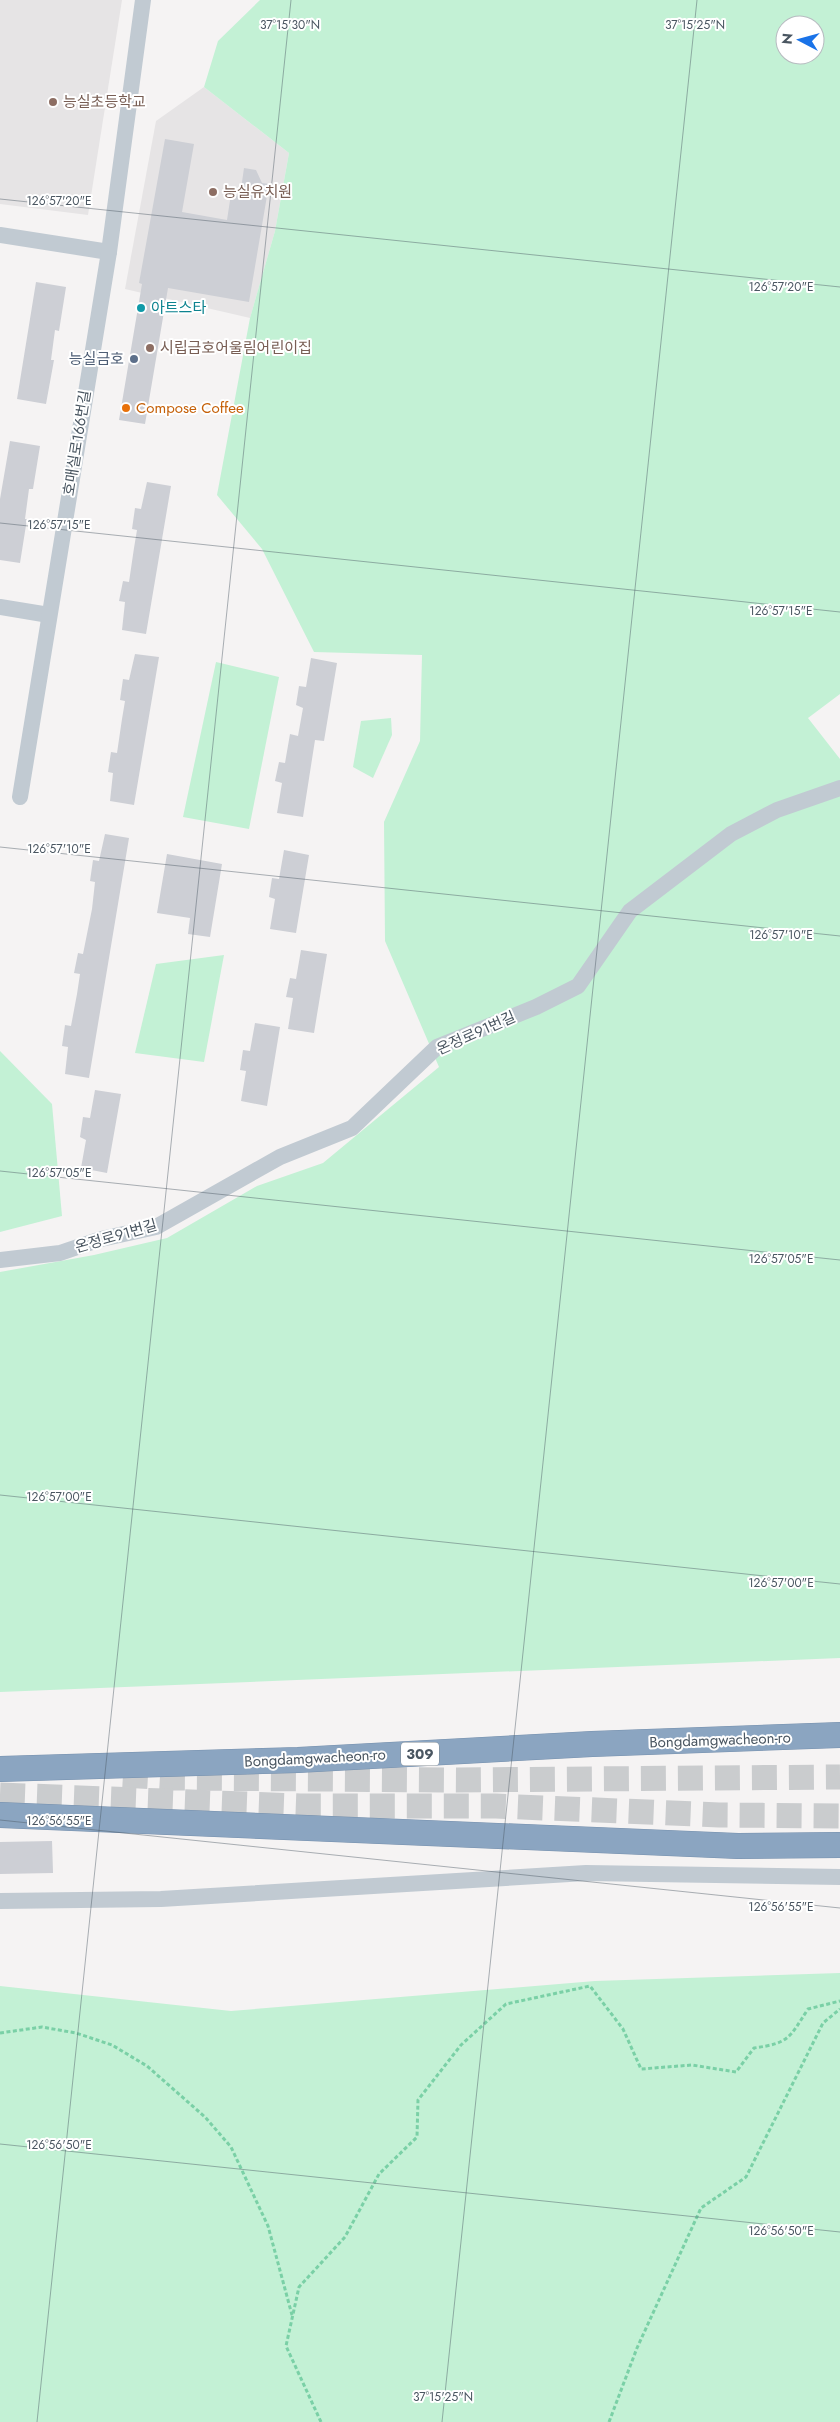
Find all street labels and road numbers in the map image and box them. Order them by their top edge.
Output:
street label: 호매실로166번길 [58,389,96,497]
street label: 온정로91번길 [433,1006,519,1060]
street label: 온정로91번길 [72,1214,160,1258]
street label: Bongdamgwacheon-ro [649,1727,791,1753]
road number: 309 [401,1742,439,1766]
street label: Bongdamgwacheon-ro [244,1743,386,1773]

